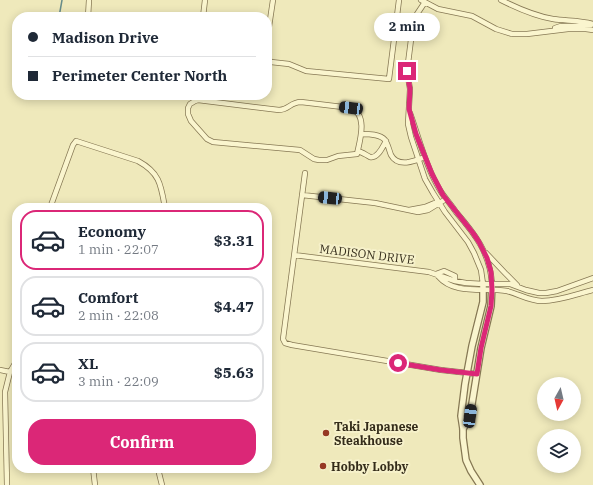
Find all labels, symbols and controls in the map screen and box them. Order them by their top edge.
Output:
callout: 2 min [374,13,440,41]
text: 2 min [389,18,425,35]
text: Madison Drive [52,28,159,47]
route end [398,62,416,80]
text: Perimeter Center North [52,66,227,85]
car [338,101,364,115]
car [317,191,343,205]
icon: car [30,222,66,258]
text: Economy [78,222,146,241]
text: $3.31 [214,231,254,250]
text: 1 min · 22:07 [78,241,159,258]
street label: MADISON DRIVE [319,241,415,267]
icon: car [30,288,66,324]
text: Comfort [78,288,138,307]
text: $4.47 [214,297,254,316]
text: 2 min · 22:08 [78,307,159,324]
icon: car [30,354,66,390]
text: XL [78,354,98,373]
route start [389,354,407,372]
text: $5.63 [214,363,254,382]
text: 3 min · 22:09 [78,373,159,390]
north arrow [537,377,581,421]
map controls [537,377,581,473]
car [462,403,478,429]
button: Confirm [28,419,256,465]
place label: Taki Japanese Steakhouse [334,419,419,448]
marker: Taki Japanese Steakhouse [321,428,331,438]
button: layers [537,429,581,473]
place label: Hobby Lobby [331,459,409,474]
marker: Hobby Lobby [318,461,328,471]

